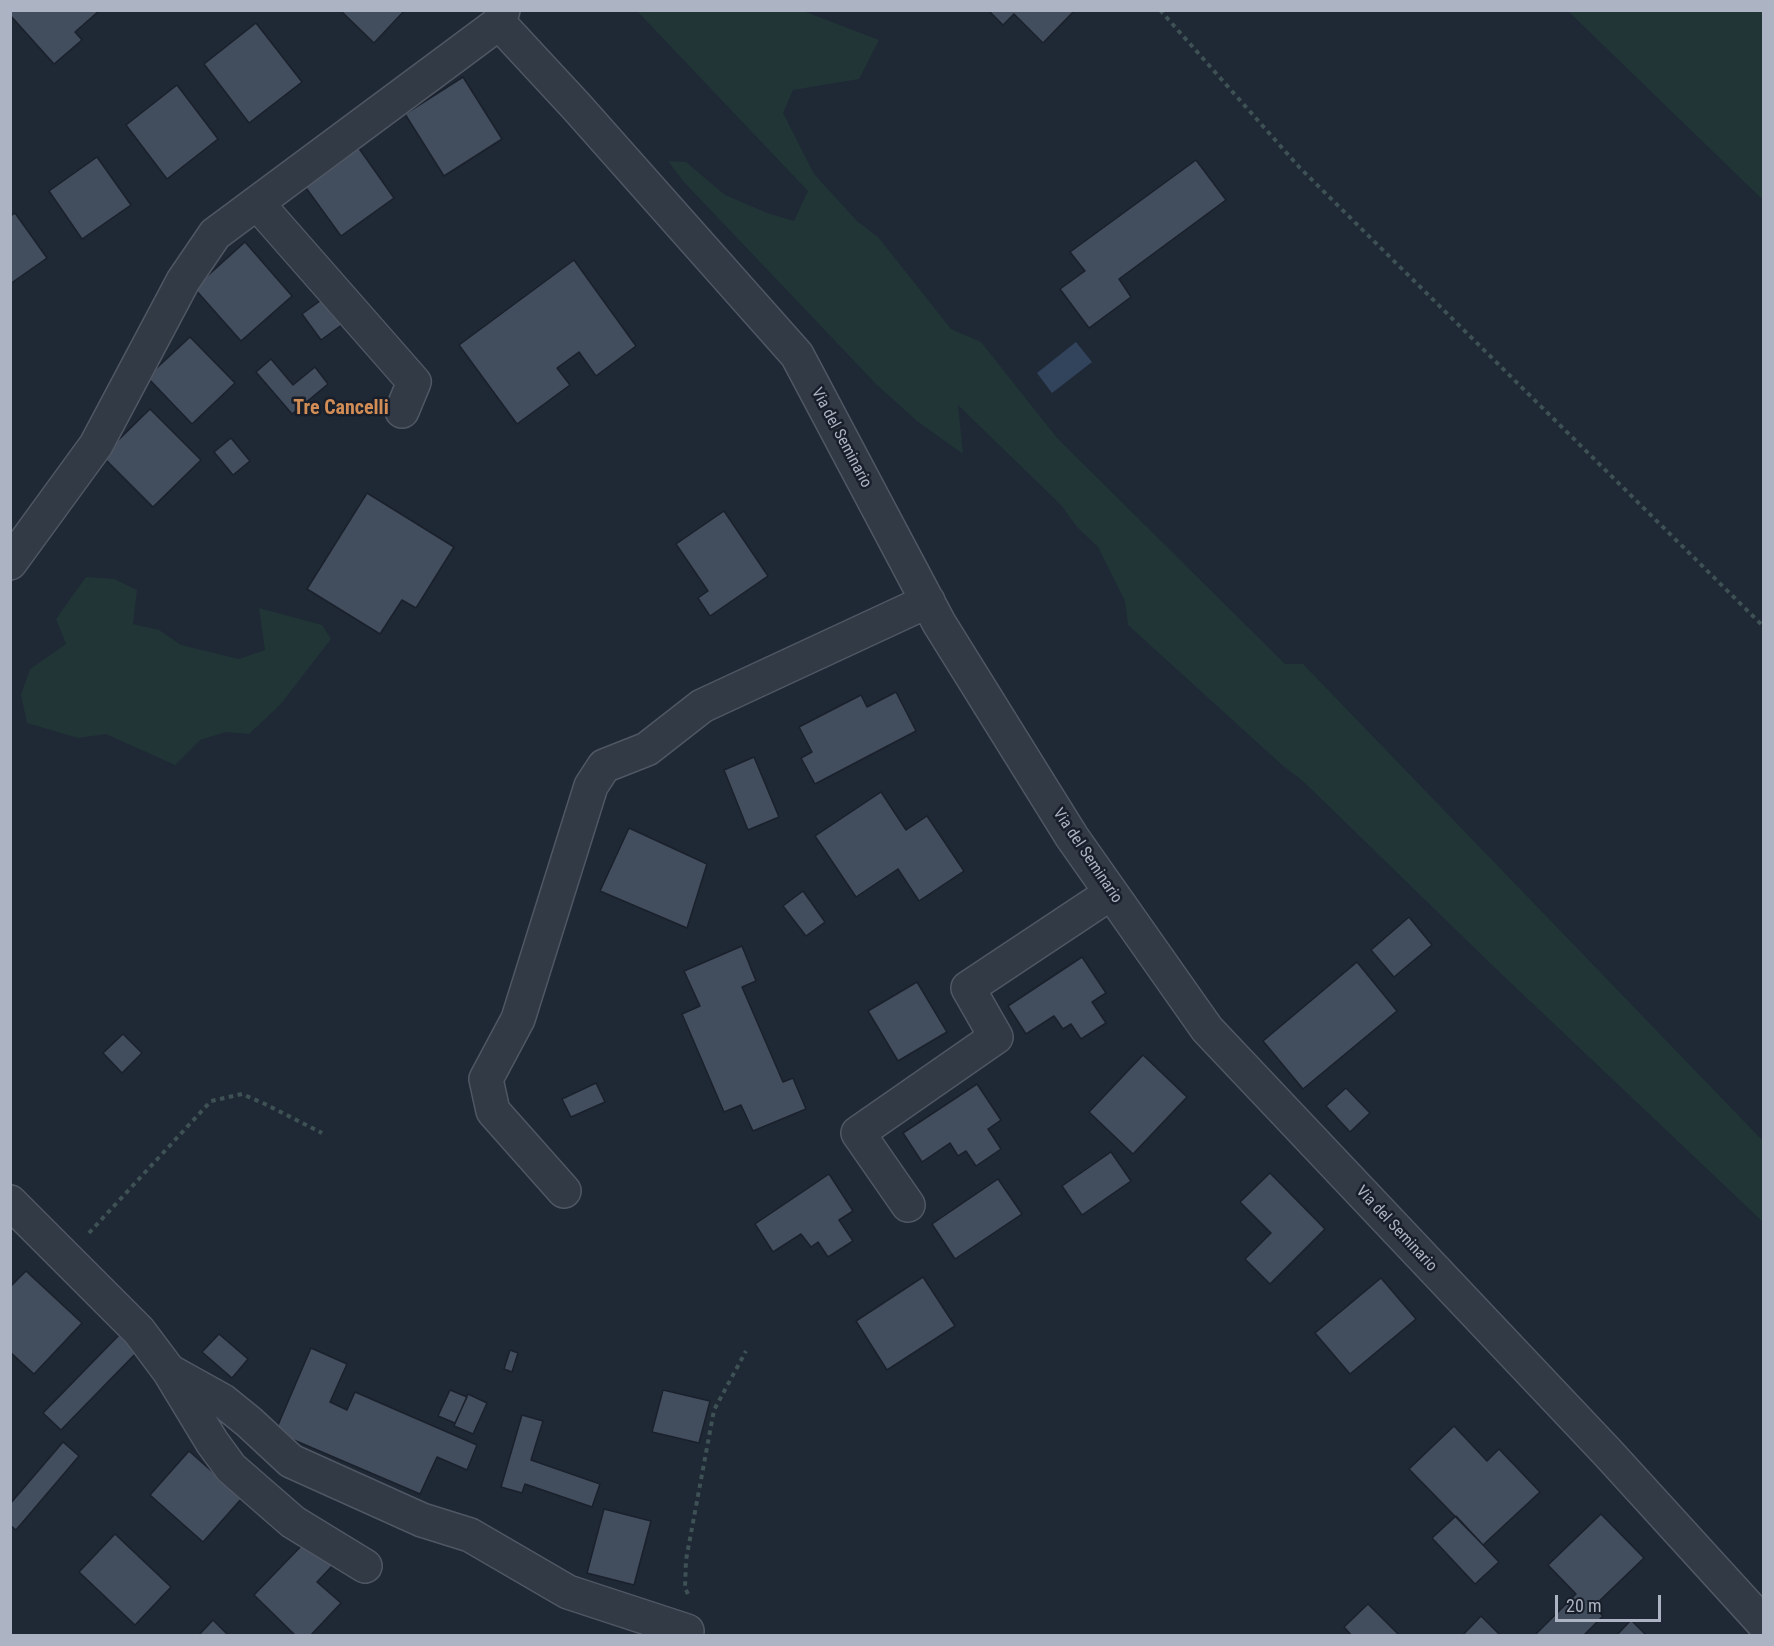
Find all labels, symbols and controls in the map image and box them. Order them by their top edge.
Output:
street label: Via del Seminario [807,385,875,491]
district label: Tre Cancelli [293,397,389,421]
street label: Via del Seminario [1048,805,1126,907]
street label: Via del Seminario [1351,1182,1441,1276]
scale bar [1558,1583,1664,1621]
text: 20 m [1566,1595,1601,1616]

